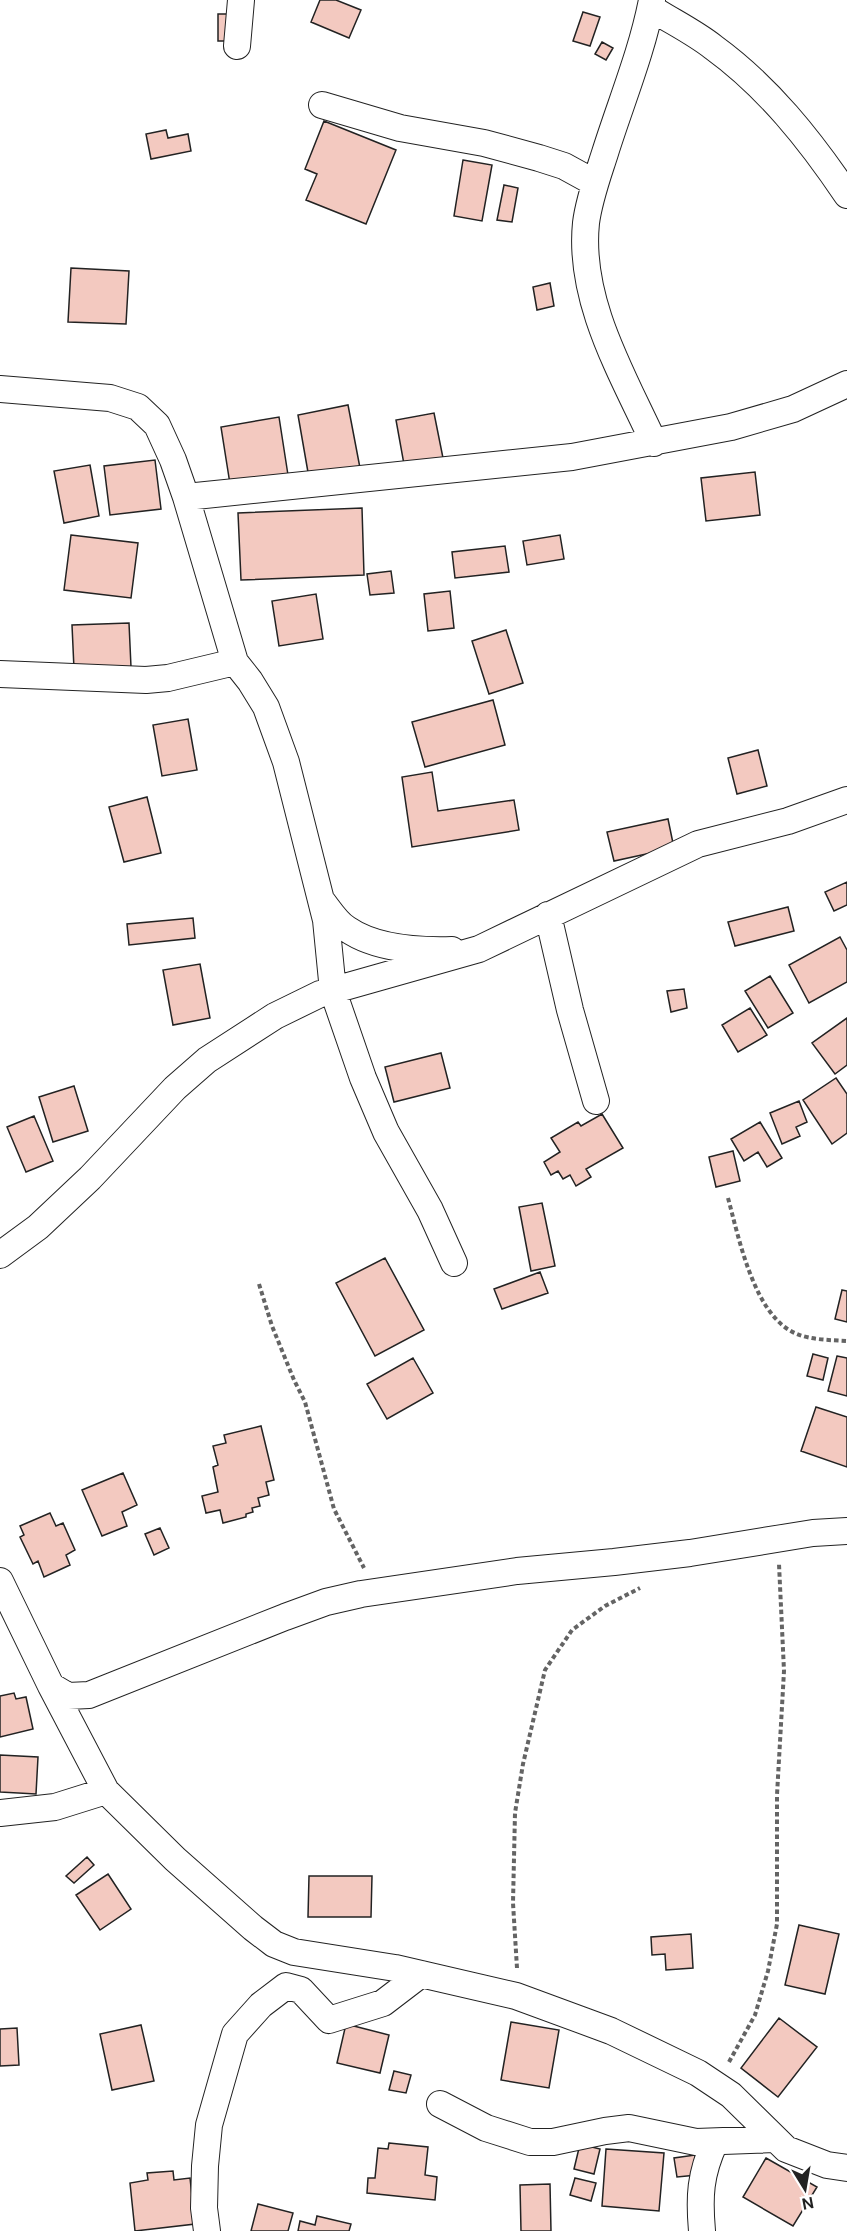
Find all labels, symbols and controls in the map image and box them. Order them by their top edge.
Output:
north arrow [775,2159,835,2219]
text: N [800,2192,815,2215]

